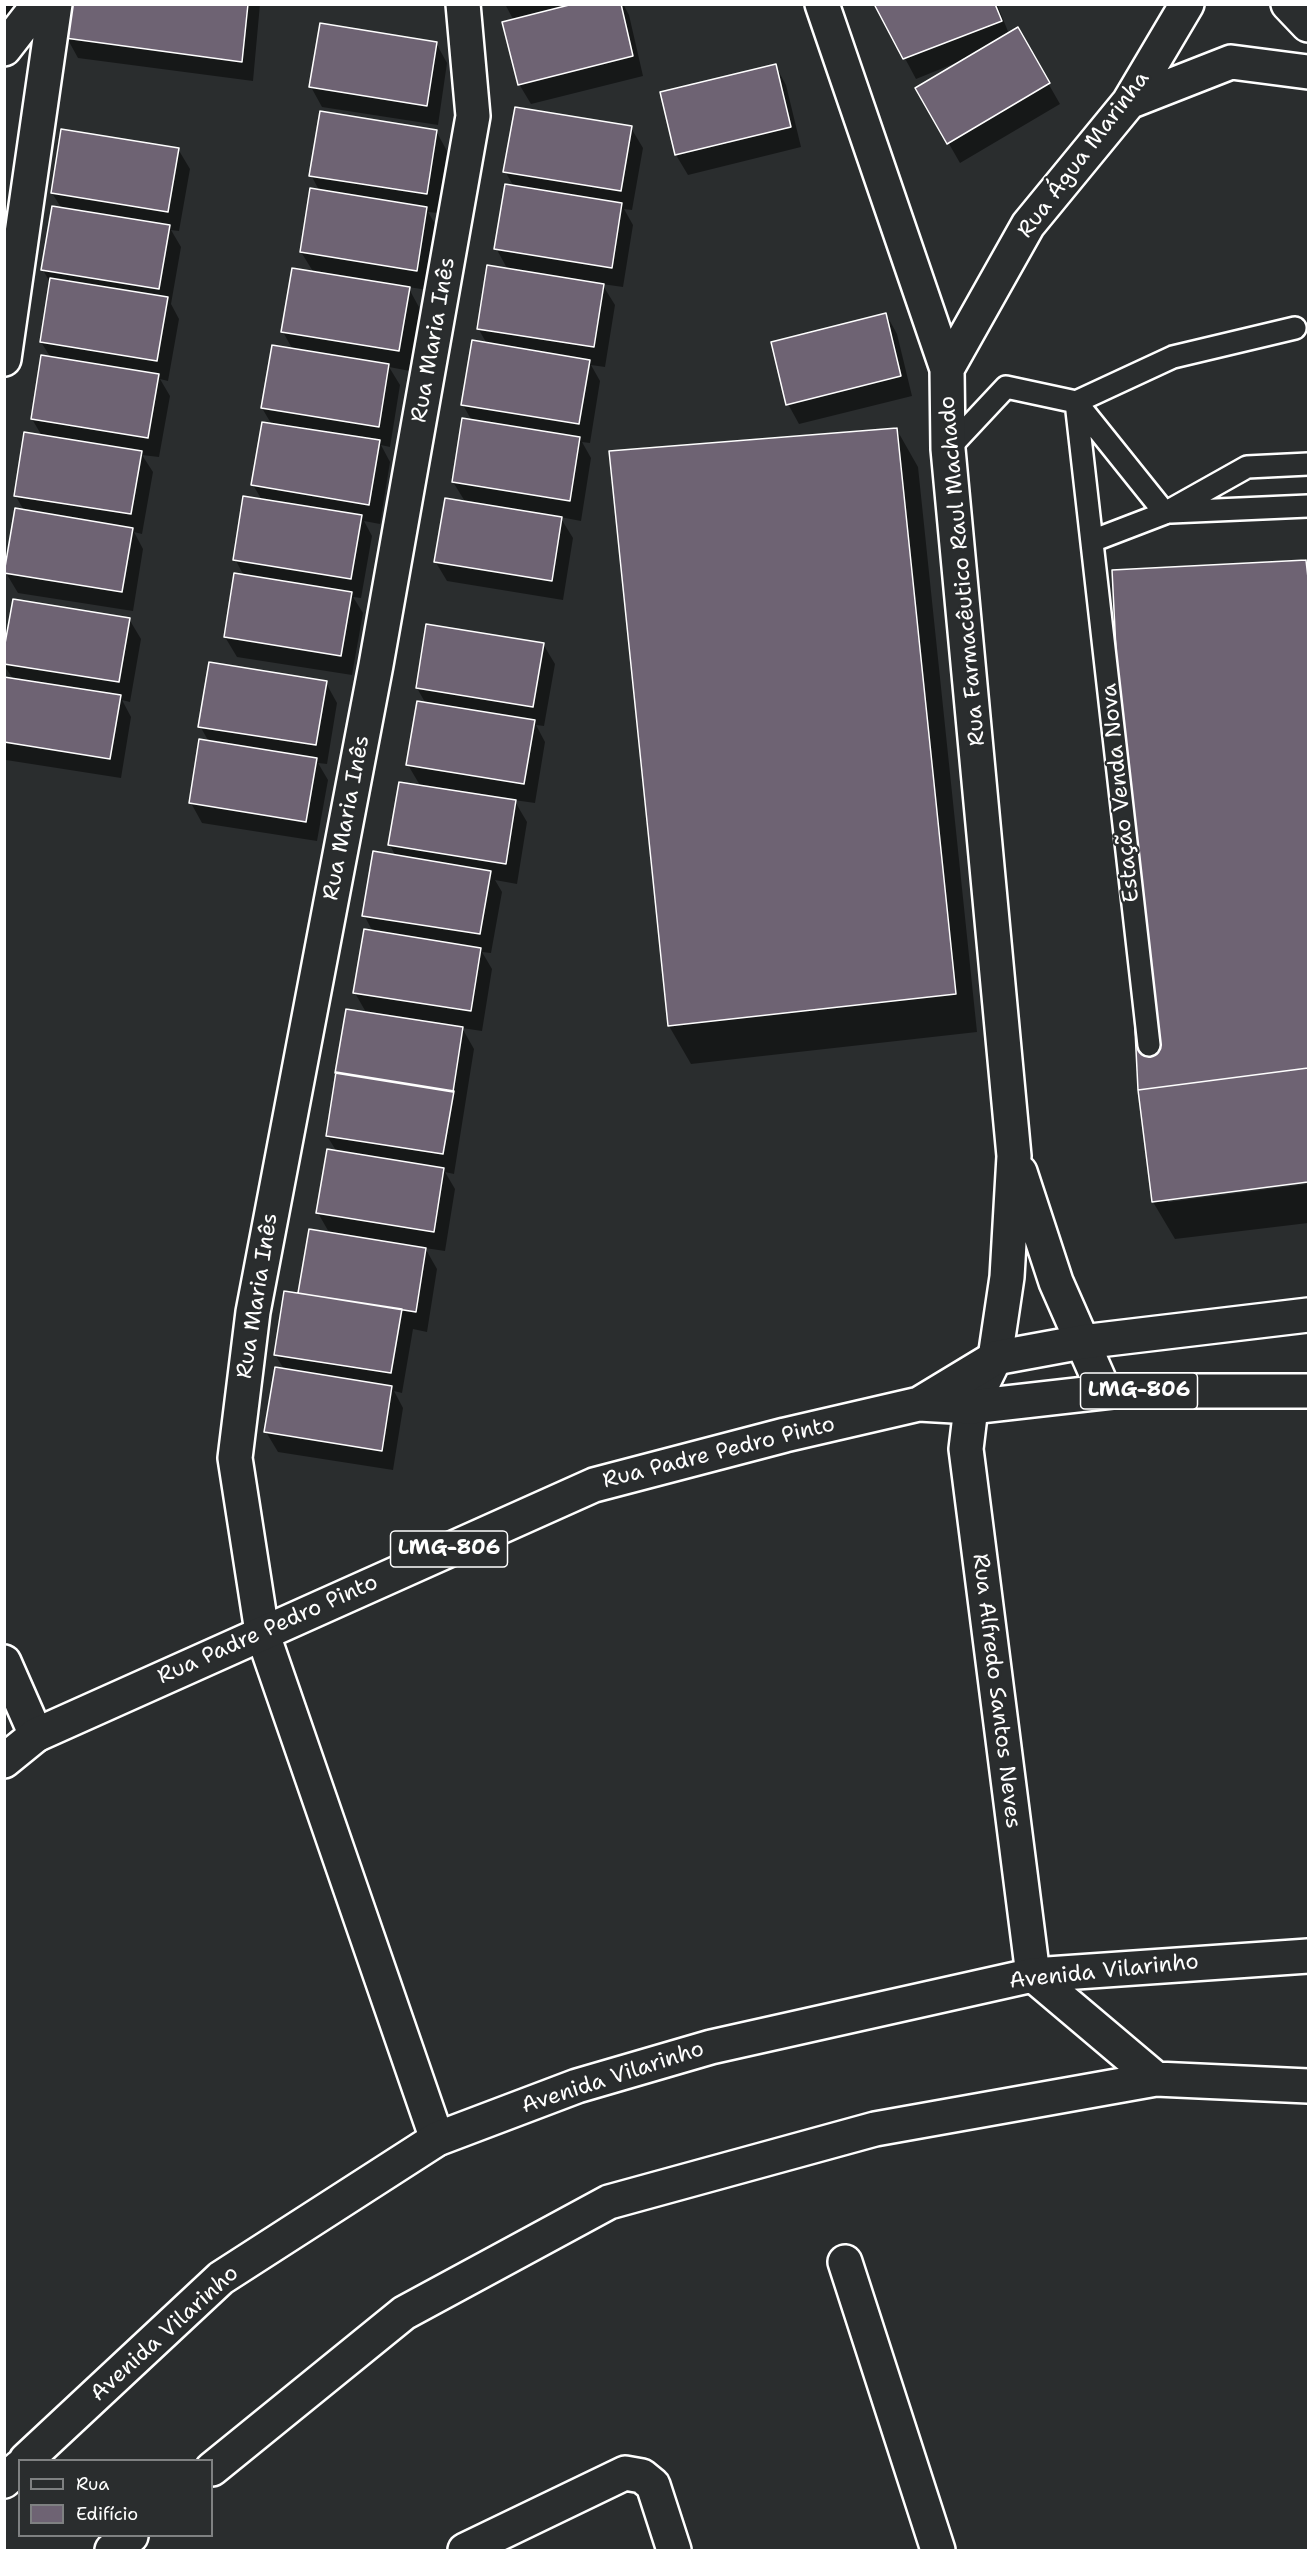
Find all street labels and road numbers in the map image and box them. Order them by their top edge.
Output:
street label: Rua Água Marinha [1013,66,1155,244]
street label: Rua Maria Inês [406,255,462,425]
street label: Rua Farmacêutico Raul Machado [935,395,991,747]
street label: Estação Venda Nova [1096,682,1146,904]
street label: Rua Maria Inês [318,733,376,903]
street label: Rua Maria Inês [232,1211,284,1381]
road number: LMG-806 [1080,1373,1198,1409]
street label: Rua Padre Pedro Pinto [600,1411,838,1495]
road number: LMG-806 [390,1531,508,1567]
street label: Rua Alfredo Santos Neves [966,1552,1026,1830]
street label: Rua Padre Pedro Pinto [154,1570,382,1690]
street label: Avenida Vilarinho [1008,1949,1200,1995]
street label: Avenida Vilarinho [518,2036,708,2120]
street label: Avenida Vilarinho [86,2261,244,2407]

